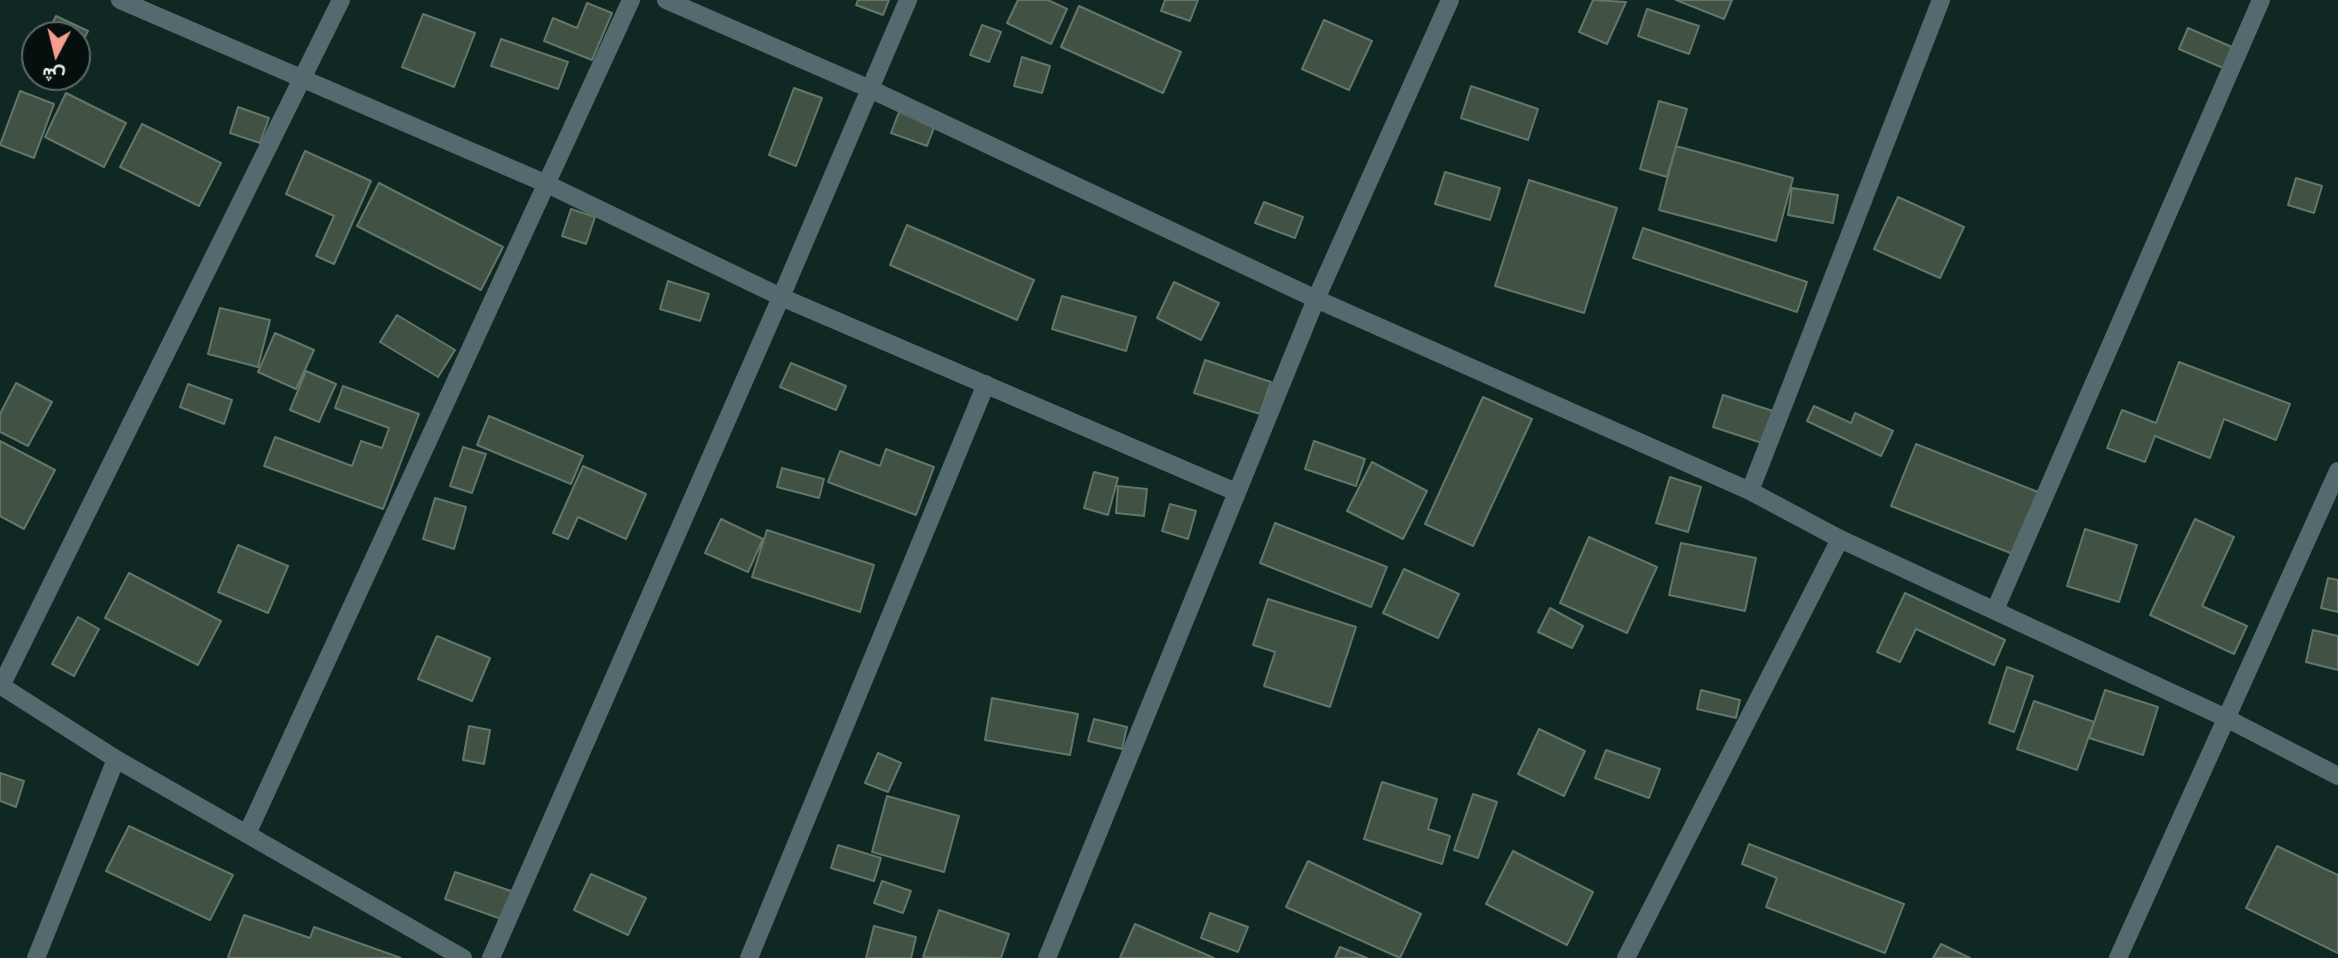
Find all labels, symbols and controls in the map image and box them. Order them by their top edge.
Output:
north arrow [21,21,91,91]
text: ش [41,63,66,88]

